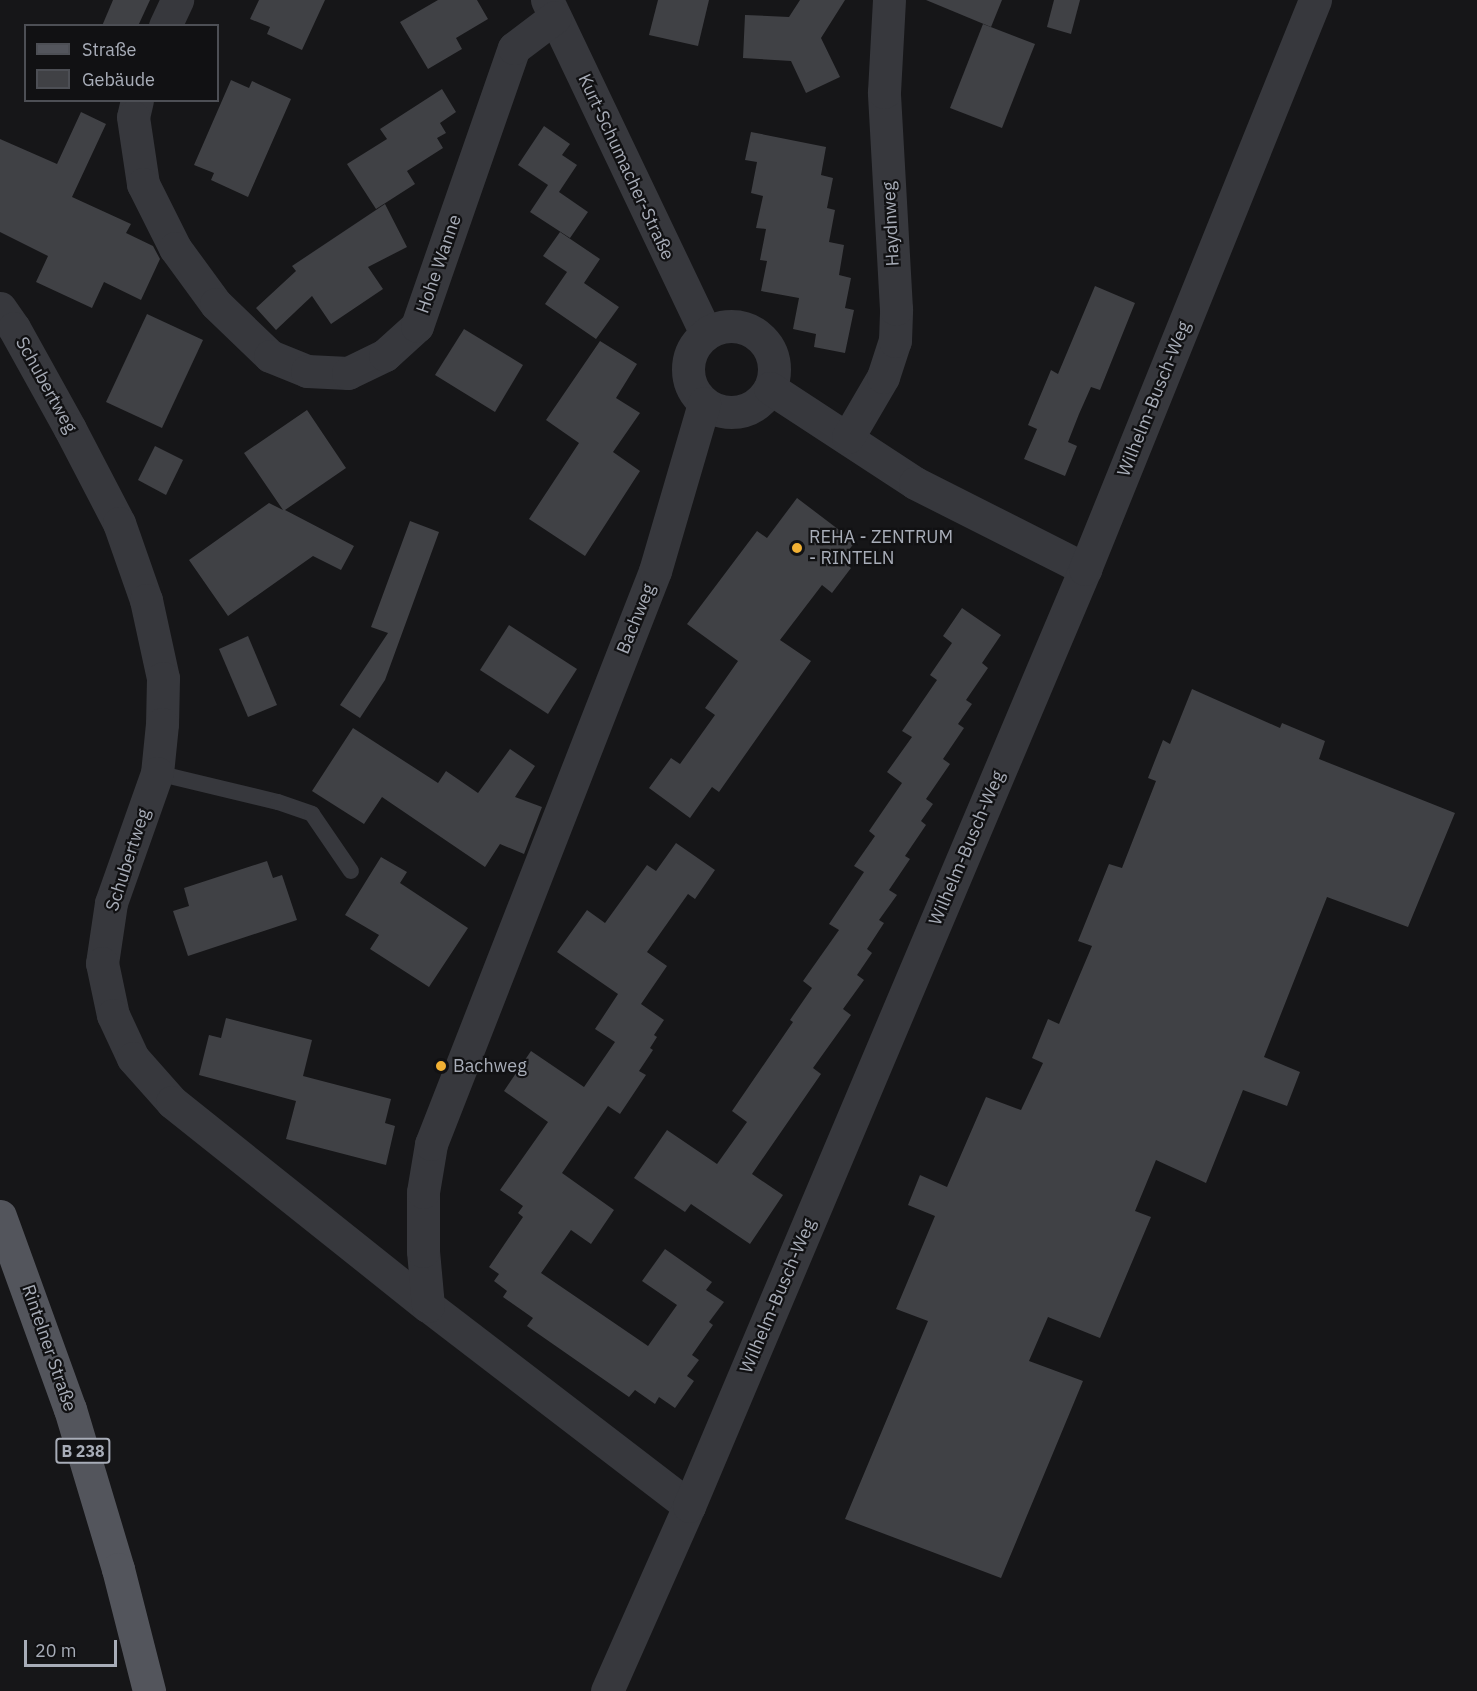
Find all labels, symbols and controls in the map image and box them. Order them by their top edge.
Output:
legend [24,24,219,102]
text: Straße [82,38,136,61]
text: Gebäude [82,68,155,91]
street label: Kurt-Schumacher-Straße [573,71,679,263]
street label: Haydnweg [878,181,904,267]
street label: Hohe Wanne [412,212,466,316]
street label: Wilhelm-Busch-Weg [1113,318,1195,480]
street label: Schubertweg [11,333,81,437]
place label: REHA - ZENTRUM - RINTELN [809,527,953,570]
marker: REHA - ZENTRUM - RINTELN [790,541,804,555]
street label: Bachweg [612,581,660,657]
street label: Wilhelm-Busch-Weg [925,768,1009,928]
street label: Schubertweg [101,806,155,914]
place label: Bachweg [453,1055,527,1077]
marker: Bachweg [434,1059,448,1073]
street label: Wilhelm-Busch-Weg [736,1216,820,1376]
street label: Rintelner Straße [17,1282,81,1414]
road number: B 238 [54,1438,112,1464]
scale bar [27,1628,120,1666]
text: 20 m [35,1639,77,1662]

